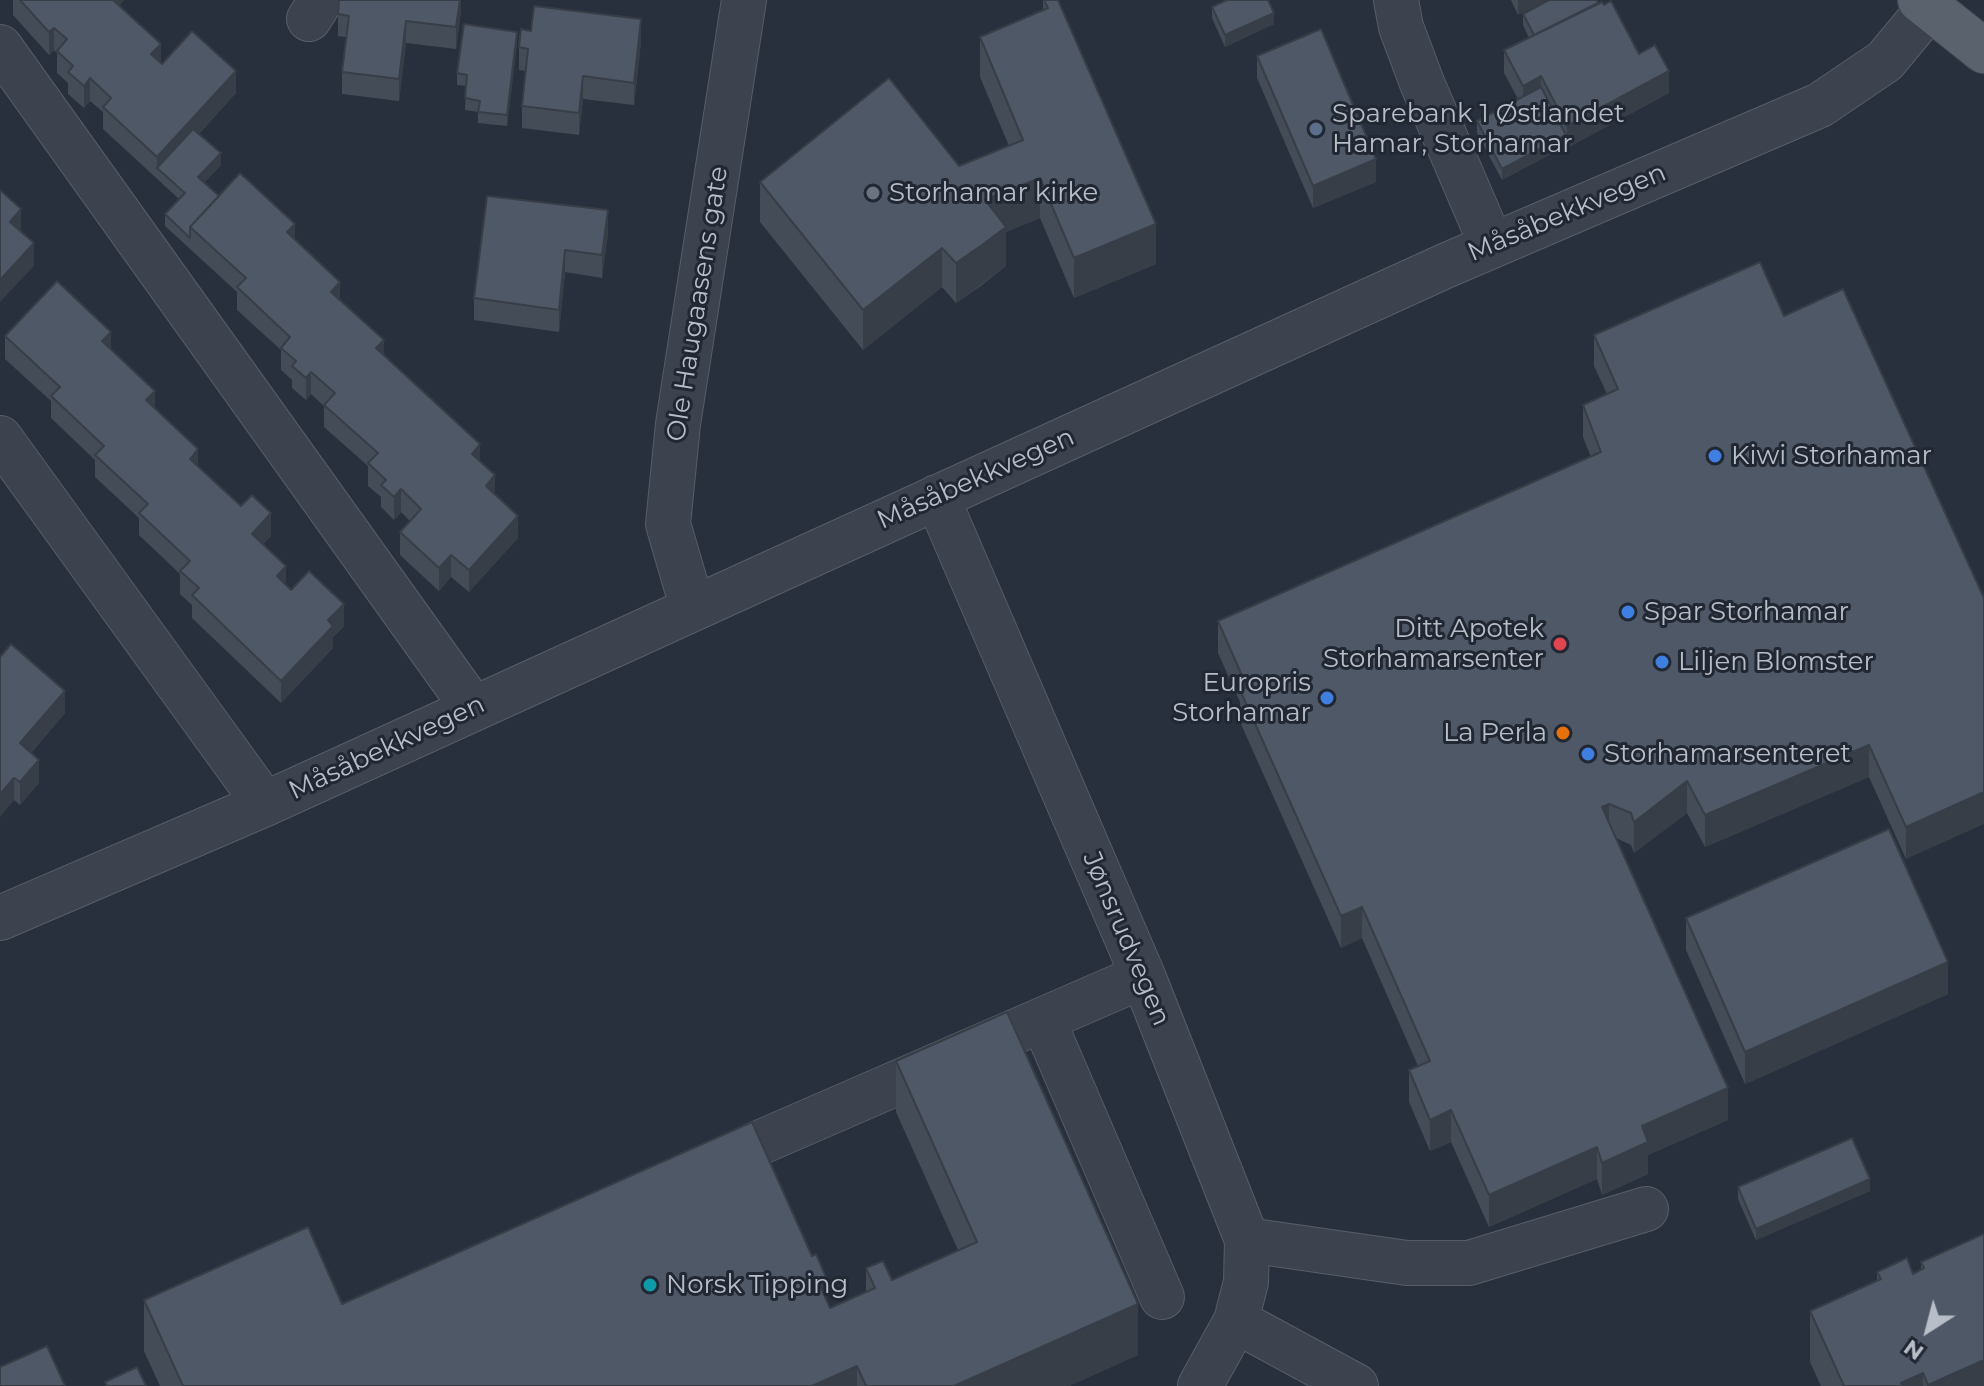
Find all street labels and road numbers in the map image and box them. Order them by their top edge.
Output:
street label: Måsåbekkvegen [1463,157,1671,269]
street label: Ole Haugaasens gate [661,164,735,444]
street label: Måsåbekkvegen [873,422,1079,536]
street label: Måsåbekkvegen [284,689,490,807]
street label: Jønsrudvegen [1075,847,1177,1031]

